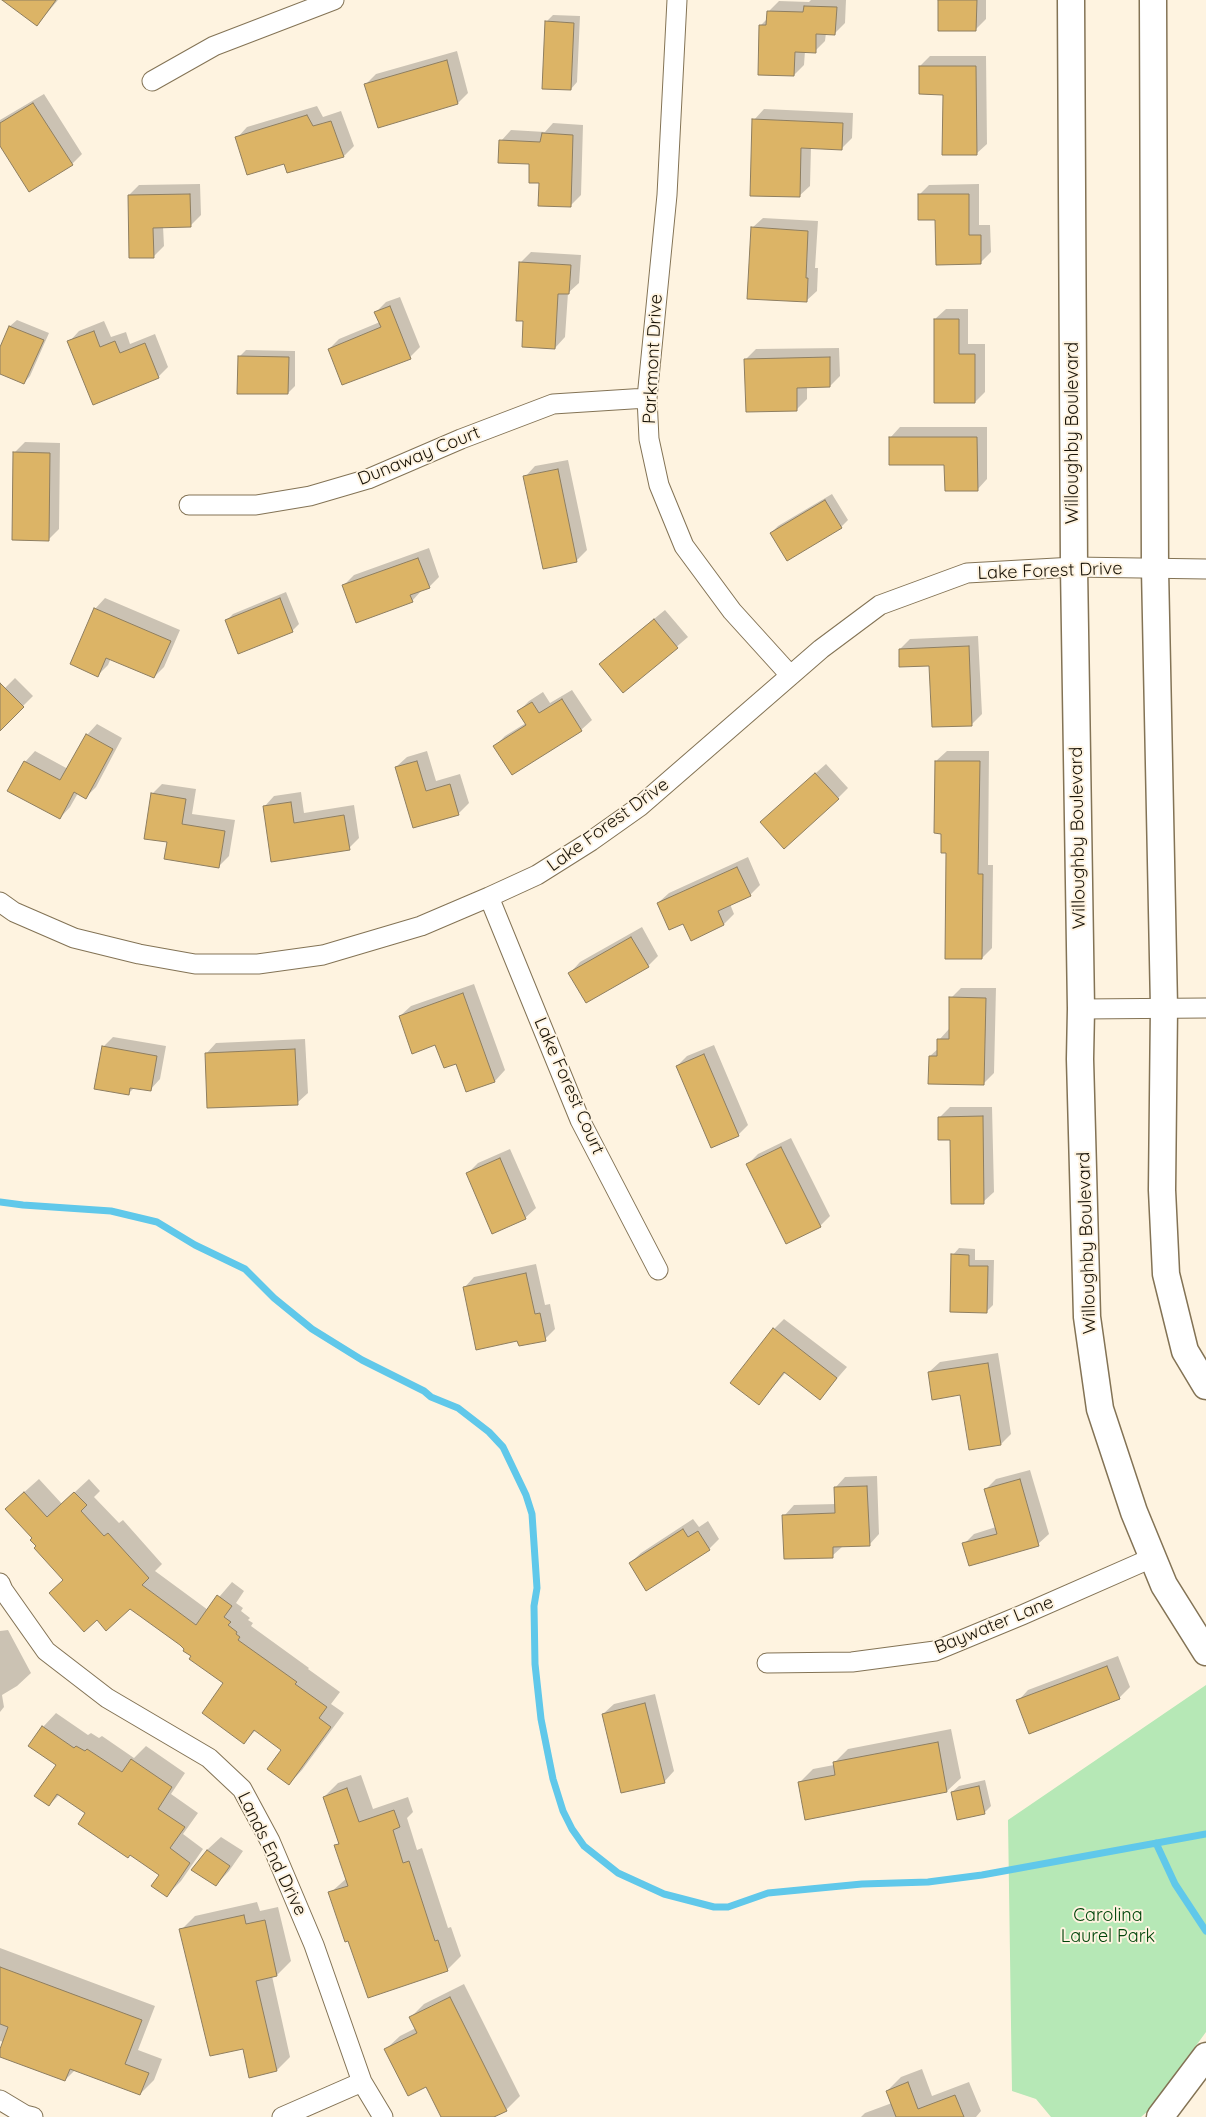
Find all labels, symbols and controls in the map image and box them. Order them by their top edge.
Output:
street label: Parkmont Drive [639,293,667,425]
street label: Willoughby Boulevard [1062,342,1084,524]
street label: Dunaway Court [355,422,483,490]
street label: Lake Forest Drive [977,558,1123,584]
street label: Willoughby Boulevard [1066,747,1090,929]
street label: Lake Forest Drive [543,774,673,876]
street label: Lake Forest Court [529,1014,609,1158]
street label: Willoughby Boulevard [1073,1151,1101,1335]
street label: Baywater Lane [931,1591,1057,1659]
street label: Lands End Drive [233,1789,311,1919]
park label: Carolina Laurel Park [1061,1905,1155,1948]

